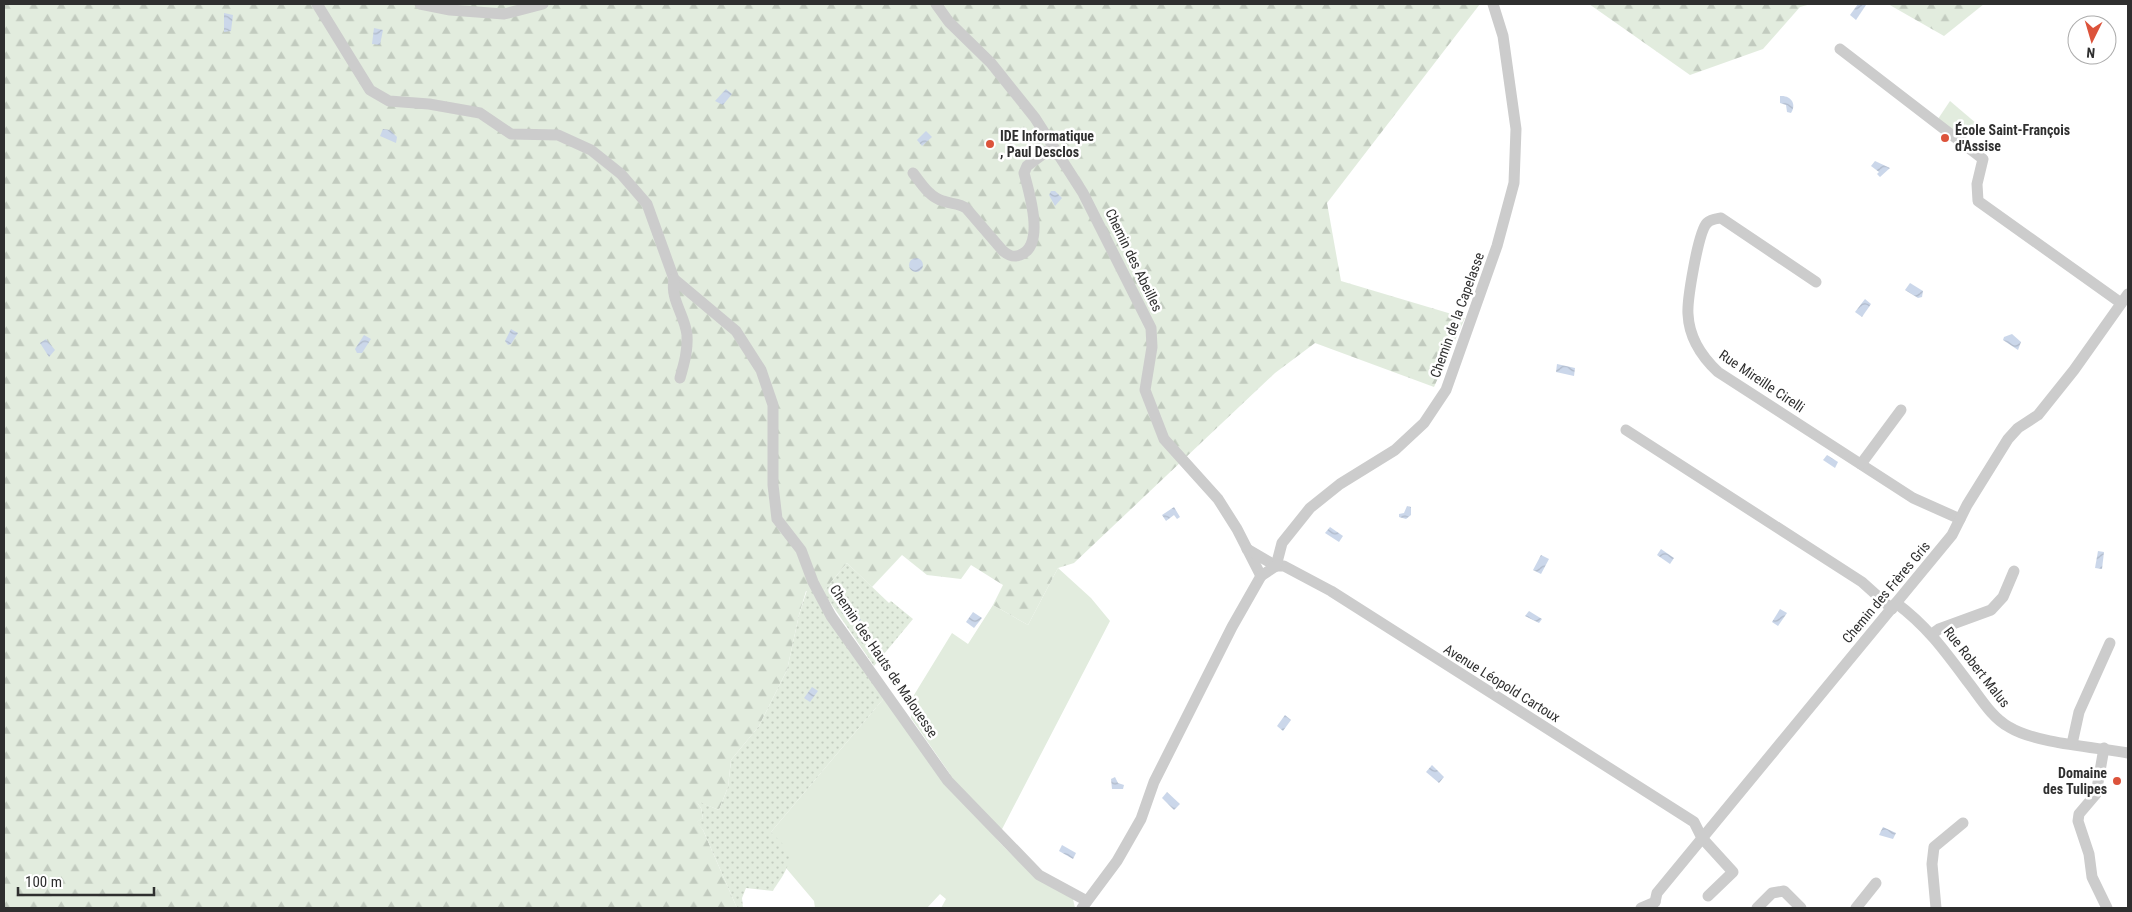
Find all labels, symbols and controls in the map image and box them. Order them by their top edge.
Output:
north arrow [2067,15,2117,65]
text: N [2086,45,2096,61]
place label: École Saint-François d'Assise [1955,121,2070,154]
place label: IDE Informatique , Paul Desclos [1000,128,1094,160]
marker: École Saint-François d'Assise [1939,132,1951,144]
marker: IDE Informatique , Paul Desclos [984,138,996,150]
street label: Chemin des Abeilles [1102,206,1166,314]
street label: Chemin de la Capelasse [1427,250,1487,380]
street label: Rue Mireille Cirelli [1716,347,1808,415]
street label: Chemin des Frères Gris [1839,538,1933,646]
street label: Chemin des Hauts de Malouesse [827,582,941,741]
street label: Rue Robert Malus [1941,624,2013,710]
street label: Avenue Léopold Cartoux [1441,641,1563,725]
place label: Domaine des Tulipes [2043,765,2107,797]
marker: Domaine des Tulipes [2111,775,2123,787]
scale bar [18,864,154,896]
text: 100 m [25,873,62,891]

